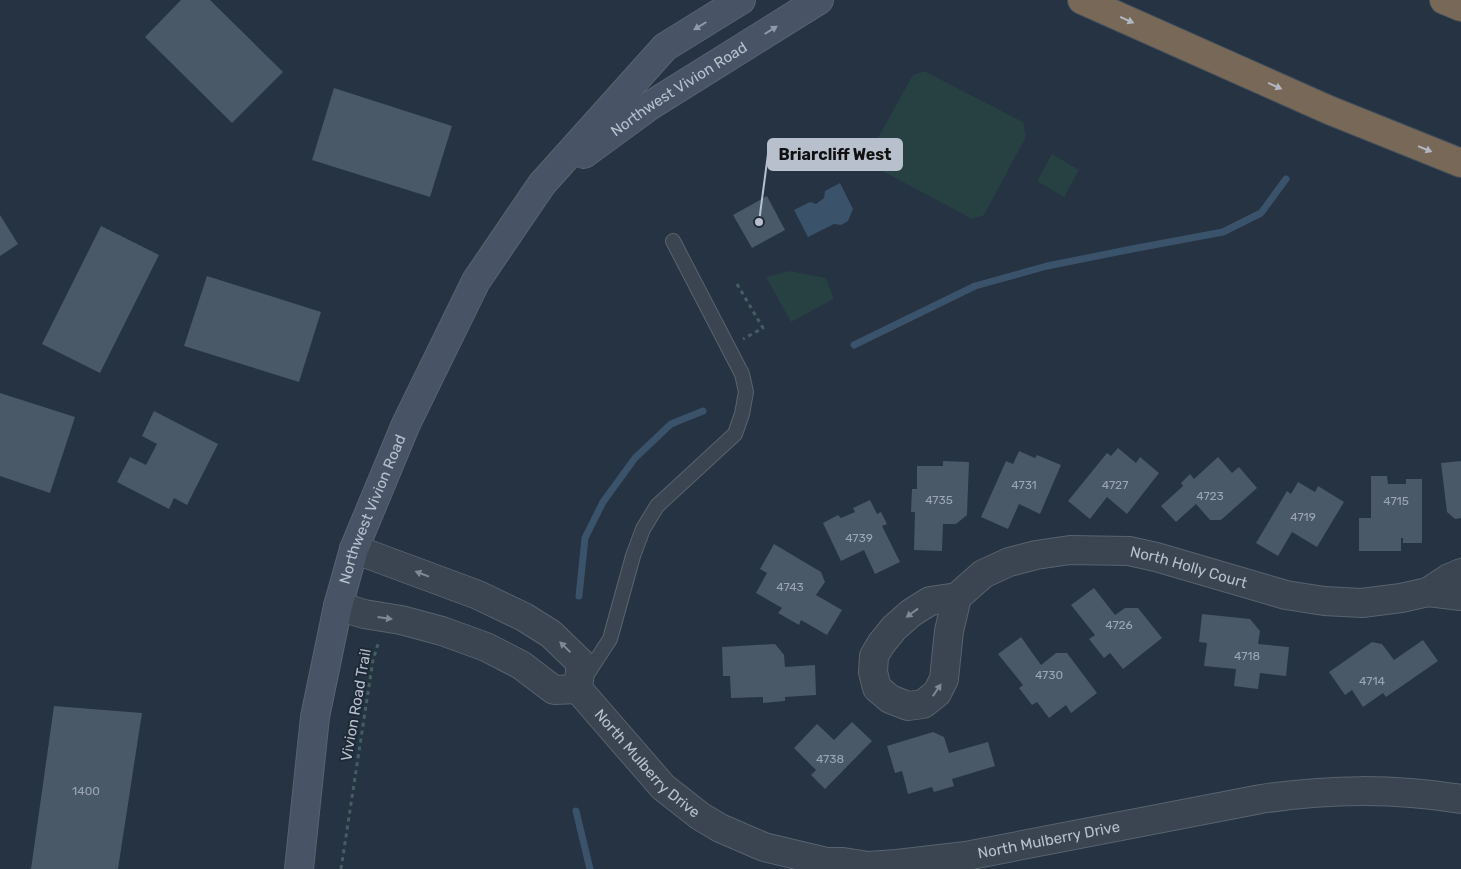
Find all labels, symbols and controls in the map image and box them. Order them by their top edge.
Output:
one-way arrow [1120,16,1134,24]
one-way arrow [693,21,706,30]
one-way arrow [765,25,778,35]
street label: Northwest Vivion Road [607,38,750,140]
one-way arrow [1268,82,1282,90]
callout: Briarcliff West [768,139,902,170]
text: Briarcliff West [779,145,892,164]
one-way arrow [1418,145,1433,153]
street label: Northwest Vivion Road [336,432,410,586]
house number: 4731 [1011,478,1037,492]
house number: 4727 [1102,478,1128,492]
house number: 4723 [1196,489,1224,503]
house number: 4735 [925,493,953,507]
house number: 4715 [1383,494,1409,508]
house number: 4719 [1290,510,1316,524]
house number: 4739 [845,531,873,545]
street label: North Holly Court [1128,543,1249,592]
one-way arrow [414,570,429,577]
house number: 4743 [776,580,804,594]
one-way arrow [905,608,919,618]
one-way arrow [377,614,393,622]
house number: 4726 [1105,618,1133,632]
one-way arrow [559,641,571,653]
street label: Vivion Road Trail [337,647,375,763]
house number: 4718 [1234,649,1260,663]
house number: 4730 [1035,668,1063,682]
house number: 4714 [1359,674,1386,688]
one-way arrow [933,683,942,697]
street label: North Mulberry Drive [591,706,704,822]
house number: 4738 [816,752,844,766]
house number: 1400 [72,784,100,798]
street label: North Mulberry Drive [976,817,1121,863]

